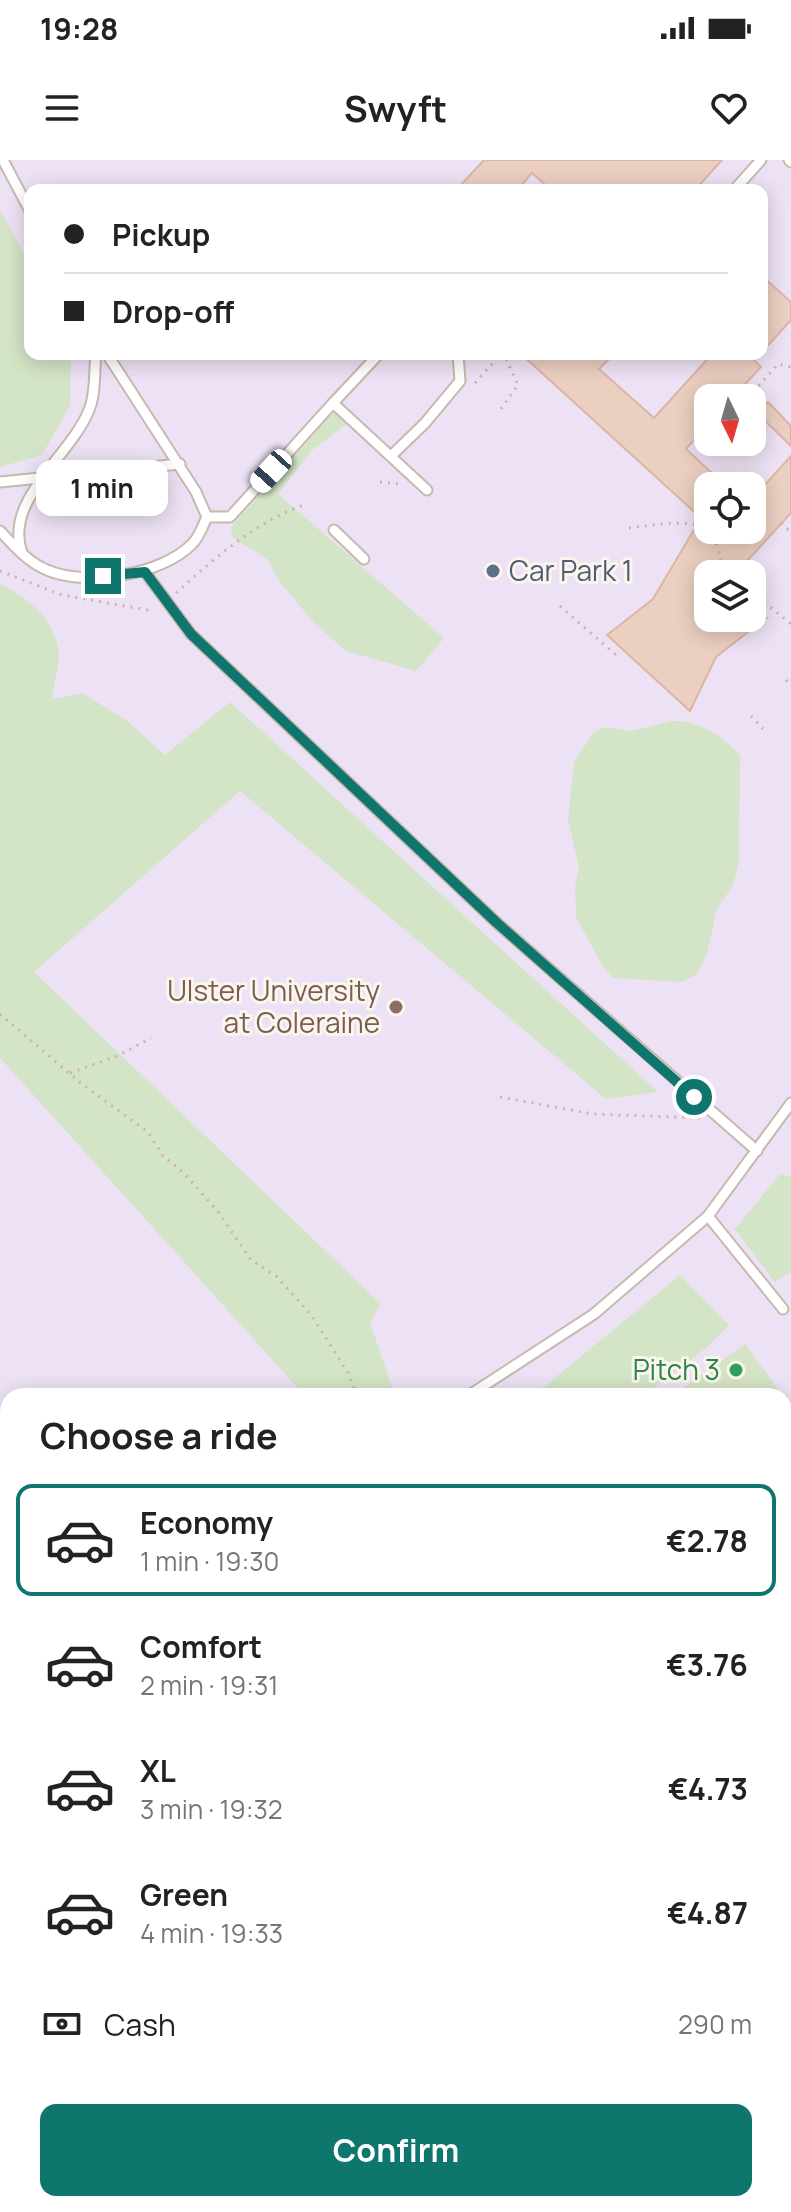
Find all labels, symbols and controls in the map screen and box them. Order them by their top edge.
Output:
text: 19:28 [40,8,118,49]
text: Swyft [344,84,447,133]
icon: menu [40,86,84,130]
icon: heart [707,86,751,130]
text: Pickup [112,214,210,255]
text: Drop-off [112,291,234,332]
north arrow [694,384,766,456]
map controls [694,384,766,632]
car [246,445,296,497]
callout: 1 min [37,460,169,516]
text: 1 min [70,470,134,506]
button: locate [694,472,766,544]
place label: Car Park 1 [509,551,633,589]
route end [85,558,121,594]
button: layers [694,560,766,632]
marker: Car Park 1 [484,562,502,580]
place label: Ulster University at Coleraine [167,971,380,1041]
marker: Ulster University at Coleraine [387,998,405,1016]
route start [676,1079,712,1115]
place label: Pitch 3 [633,1350,720,1388]
marker: Pitch 3 [727,1361,745,1379]
text: Choose a ride [40,1411,278,1460]
text: Economy [140,1502,273,1543]
icon: car [44,1504,116,1576]
text: €2.78 [666,1520,748,1561]
text: 1 min · 19:30 [140,1543,279,1579]
text: Comfort [140,1626,262,1667]
icon: car [44,1628,116,1700]
text: €3.76 [666,1644,748,1685]
text: 2 min · 19:31 [140,1667,278,1703]
text: XL [140,1750,176,1791]
icon: car [44,1752,116,1824]
text: €4.73 [668,1768,748,1809]
text: 3 min · 19:32 [140,1791,283,1827]
text: Green [140,1874,228,1915]
icon: car [44,1876,116,1948]
text: €4.87 [667,1892,748,1933]
text: 4 min · 19:33 [140,1915,283,1951]
icon: cash [40,2002,84,2046]
text: Cash [104,2004,176,2045]
text: 290 m [678,2006,752,2042]
button: Confirm [40,2104,752,2196]

